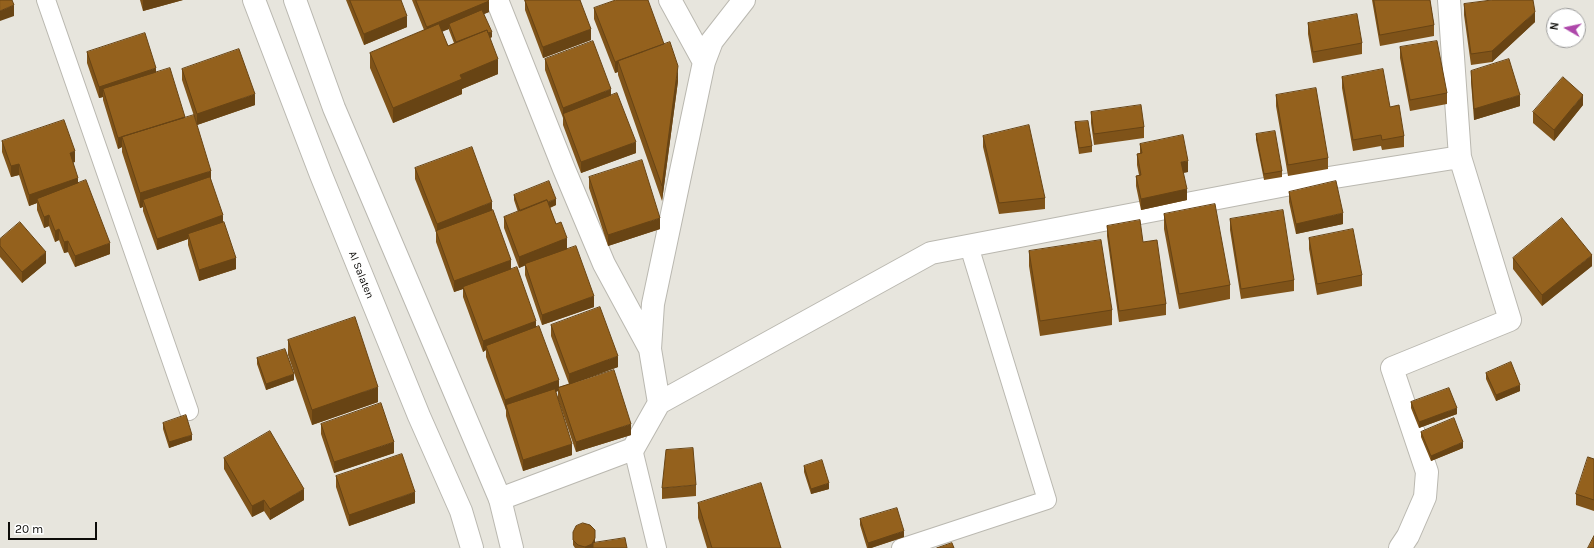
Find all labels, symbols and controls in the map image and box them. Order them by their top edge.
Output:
north arrow [1546,8,1586,48]
text: N [1548,21,1562,31]
street label: Al Salaten [345,249,377,301]
scale bar [10,514,99,540]
text: 20 m [15,522,43,536]

